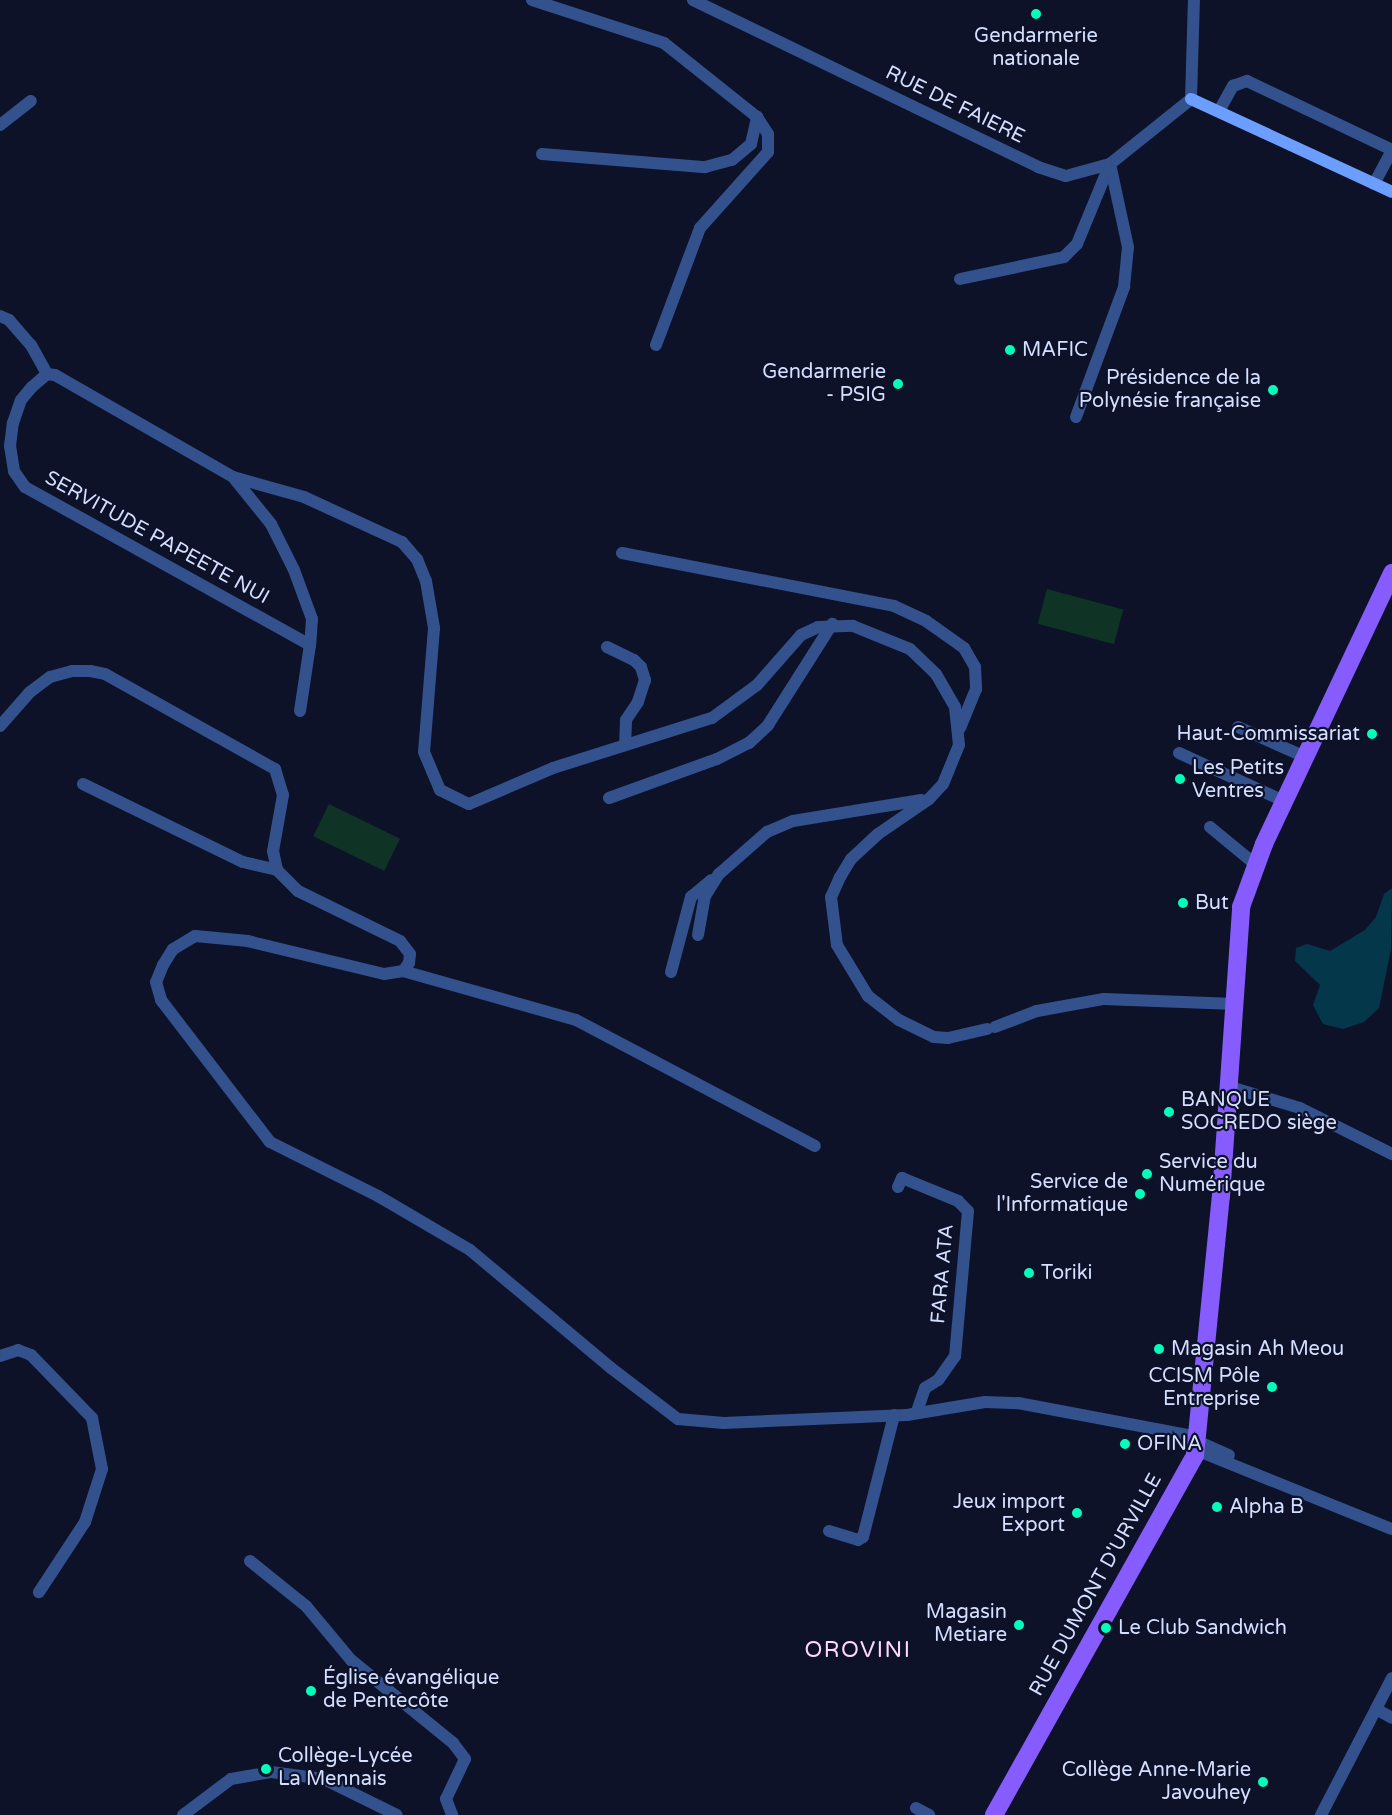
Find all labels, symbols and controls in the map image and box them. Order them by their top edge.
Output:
marker: Gendarmerie nationale [1029,7,1043,21]
place label: Gendarmerie nationale [974,24,1098,71]
street label: RUE DE FAIERE [882,61,1028,149]
place label: MAFIC [1022,338,1088,362]
marker: MAFIC [1003,343,1017,357]
place label: Gendarmerie - PSIG [762,360,886,407]
place label: Présidence de la Polynésie française [1079,366,1261,413]
marker: Gendarmerie - PSIG [891,377,905,391]
marker: Présidence de la Polynésie française [1266,383,1280,397]
street label: SERVITUDE PAPEETE NUI [41,466,273,610]
place label: Haut-Commissariat [1177,722,1360,746]
marker: Haut-Commissariat [1365,727,1379,741]
place label: Les Petits Ventres [1192,756,1284,803]
marker: Les Petits Ventres [1173,772,1187,786]
place label: But [1195,891,1229,915]
marker: But [1176,896,1190,910]
place label: BANQUE SOCREDO siège [1181,1088,1337,1135]
marker: BANQUE SOCREDO siège [1162,1105,1176,1119]
place label: Service du Numérique [1159,1150,1265,1197]
marker: Service du Numérique [1140,1167,1154,1181]
place label: Service de l'Informatique [996,1170,1128,1217]
marker: Service de l'Informatique [1133,1187,1147,1201]
street label: FARA ATA [927,1223,959,1325]
place label: Toriki [1041,1261,1093,1285]
marker: Toriki [1022,1266,1036,1280]
place label: Magasin Ah Meou [1171,1337,1344,1361]
marker: Magasin Ah Meou [1152,1342,1166,1356]
place label: CCISM Pôle Entreprise [1148,1364,1260,1411]
marker: CCISM Pôle Entreprise [1265,1380,1279,1394]
place label: OFINA [1137,1432,1202,1456]
marker: OFINA [1118,1437,1132,1451]
street label: RUE DUMONT D'URVILLE [1025,1470,1167,1700]
place label: Jeux import Export [953,1490,1065,1537]
place label: Alpha B [1229,1495,1304,1519]
marker: Alpha B [1210,1500,1224,1514]
marker: Jeux import Export [1070,1506,1084,1520]
place label: Magasin Metiare [926,1601,1007,1648]
place label: Le Club Sandwich [1118,1616,1287,1640]
marker: Magasin Metiare [1012,1618,1026,1632]
marker: Le Club Sandwich [1099,1621,1113,1635]
district label: OROVINI [804,1638,912,1664]
place label: Église évangélique de Pentecôte [323,1667,499,1714]
marker: Église évangélique de Pentecôte [304,1684,318,1698]
place label: Collège-Lycée La Mennais [278,1745,412,1792]
place label: Collège Anne-Marie Javouhey [1062,1758,1251,1805]
marker: Collège-Lycée La Mennais [259,1762,273,1776]
marker: Collège Anne-Marie Javouhey [1256,1775,1270,1789]

